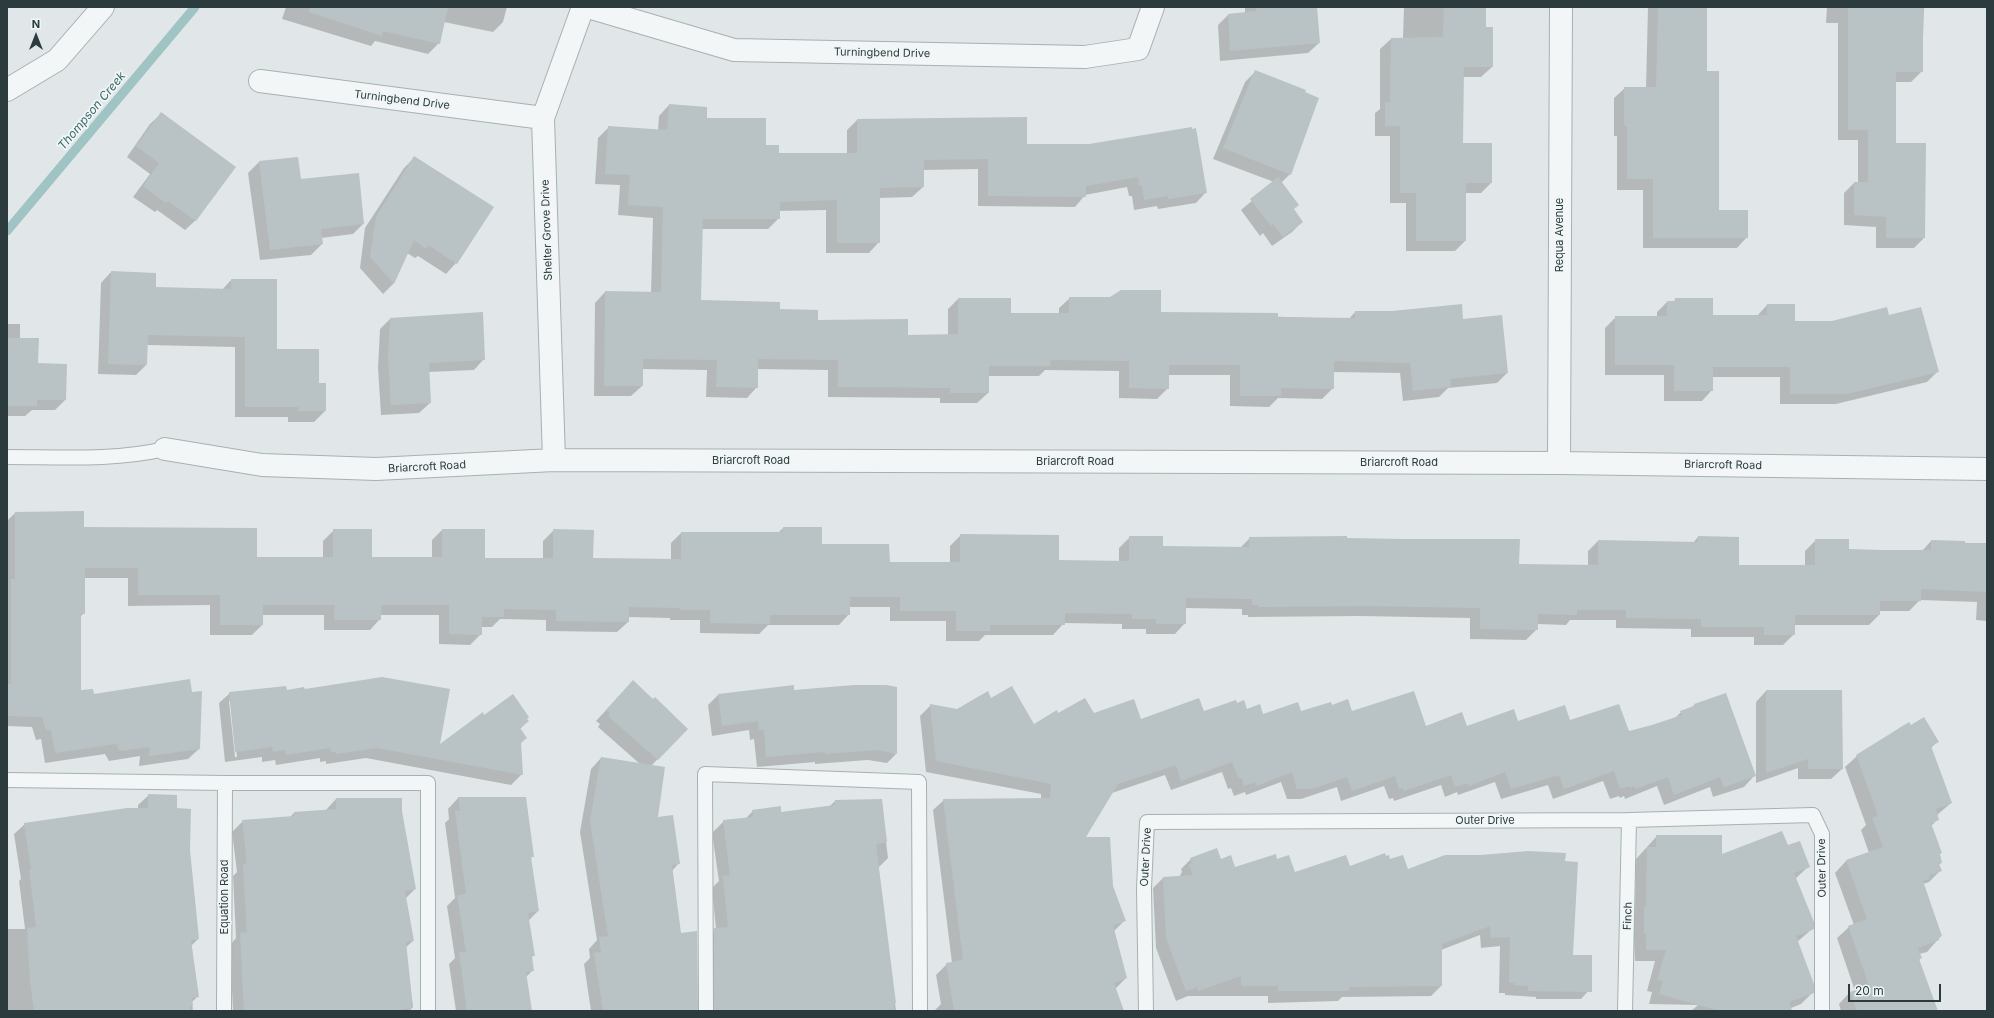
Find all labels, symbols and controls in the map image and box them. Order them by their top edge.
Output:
north arrow [16,16,56,56]
text: N [32,17,40,31]
street label: Turningbend Drive [834,46,930,60]
water label: Thompson Creek [55,69,129,153]
street label: Turningbend Drive [353,88,451,112]
street label: Shelter Grove Drive [539,179,555,281]
street label: Requa Avenue [1553,198,1567,272]
street label: Briarcroft Road [712,454,790,468]
street label: Briarcroft Road [1036,455,1114,469]
street label: Briarcroft Road [1360,456,1438,470]
street label: Briarcroft Road [388,458,466,476]
street label: Briarcroft Road [1684,458,1762,472]
street label: Outer Drive [1455,814,1515,828]
street label: Outer Drive [1138,827,1154,887]
street label: Outer Drive [1815,838,1829,898]
street label: Equation Road [218,859,232,935]
street label: Finch [1621,902,1635,930]
scale bar [1850,976,1943,1002]
text: 20 m [1855,983,1884,998]

